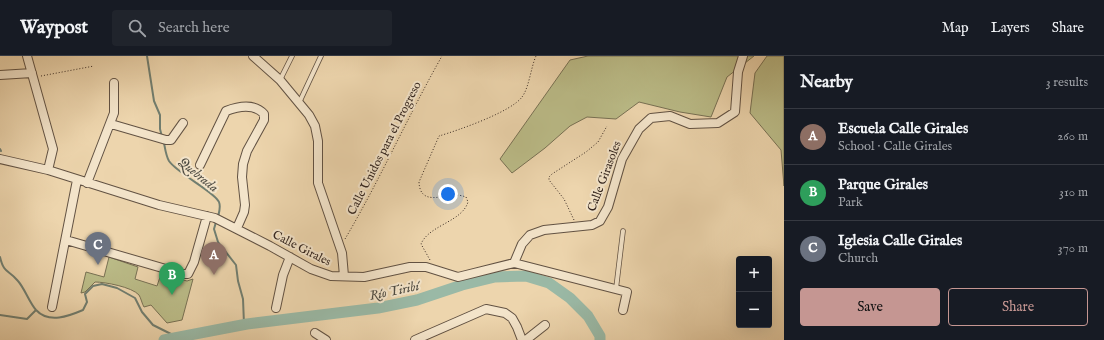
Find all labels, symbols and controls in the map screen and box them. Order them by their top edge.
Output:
search box [112,10,392,46]
text: Waypost [20,16,88,40]
icon: search [126,17,148,39]
text: Search here [158,18,230,37]
text: Map [942,19,969,37]
text: Layers [991,19,1030,37]
text: Share [1052,19,1084,37]
text: Nearby [800,72,853,93]
text: 3 results [1046,74,1088,91]
street label: Calle Unidos para el Progreso [344,79,426,218]
text: Escuela Calle Girales [838,119,968,138]
text: A [809,128,817,145]
text: 260 m [1057,128,1088,145]
text: School · Calle Girales [838,138,952,155]
street label: Calle Girasoles [584,139,625,214]
water label: Quebrada [175,154,222,197]
text: Parque Girales [838,175,928,194]
your location [438,184,458,204]
text: B [809,184,817,201]
text: 310 m [1059,184,1088,201]
text: Park [838,194,863,211]
street label: Calle Girales [270,227,334,270]
text: Iglesia Calle Girales [838,231,962,250]
pin: C [85,232,111,265]
text: C [808,240,818,257]
text: 370 m [1058,240,1088,257]
pin: A [201,242,227,275]
text: Church [838,250,878,267]
map controls [736,256,772,328]
button: + [736,256,772,292]
pin: B [159,262,185,295]
water label: Río Tiribí [368,277,423,305]
button: Save [800,288,940,326]
button: Share [948,288,1088,326]
button: − [736,292,772,328]

